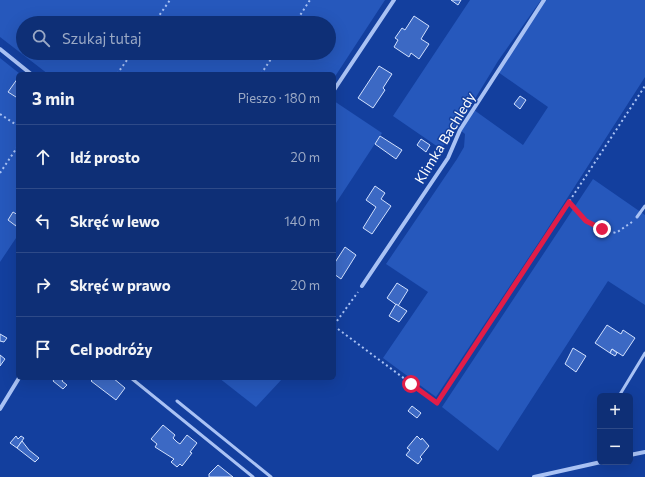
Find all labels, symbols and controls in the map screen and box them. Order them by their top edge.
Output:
search box [16,16,336,60]
icon: search [30,27,52,49]
text: Szukaj tutaj [62,29,142,47]
text: 3 min [32,88,75,109]
street label: Klimka Bachledy [411,89,479,187]
text: Pieszo · 180 m [238,90,320,106]
icon: ahead [32,146,54,168]
text: Idź prosto [70,148,140,166]
text: 20 m [291,149,320,165]
icon: left [32,210,54,232]
text: Skręć w lewo [70,212,160,230]
text: 140 m [284,213,320,229]
route end [593,220,611,238]
icon: right [32,274,54,296]
text: Skręć w prawo [70,276,171,294]
text: 20 m [291,277,320,293]
icon: arrive [32,338,54,360]
text: Cel podróży [70,340,153,358]
route start [402,375,420,393]
map controls [597,393,633,465]
button: + [597,393,633,429]
button: − [597,429,633,465]

